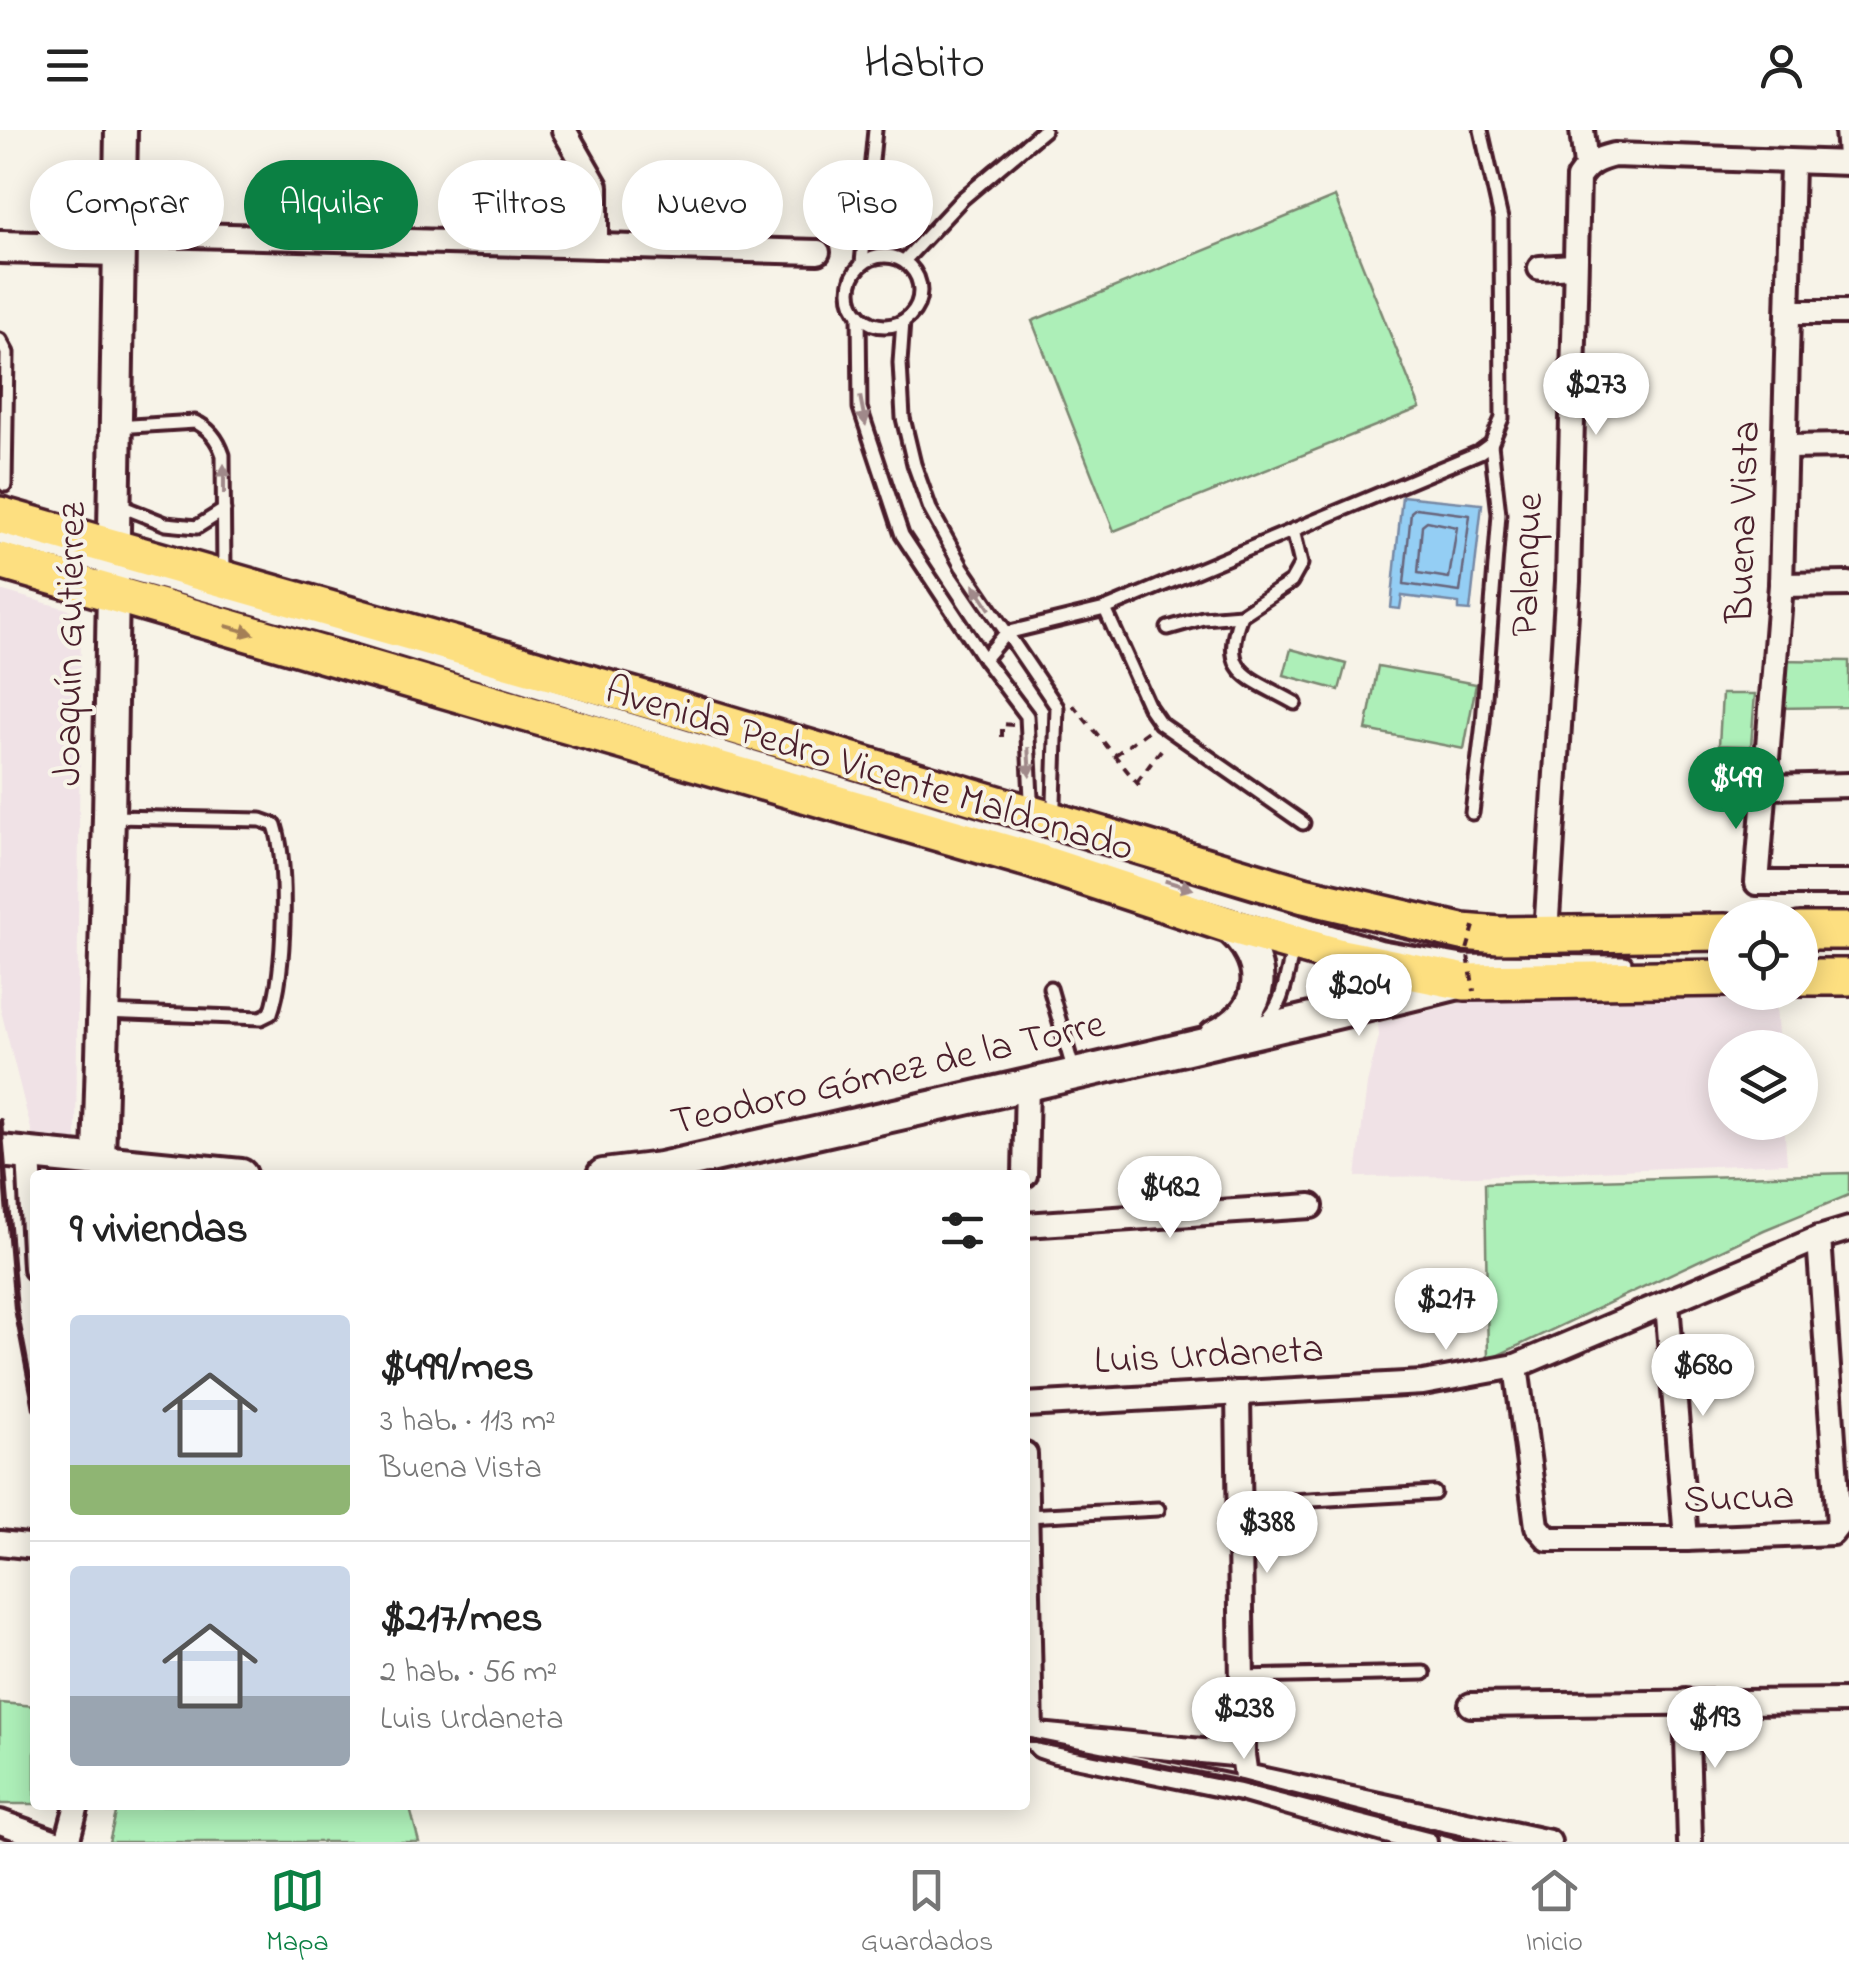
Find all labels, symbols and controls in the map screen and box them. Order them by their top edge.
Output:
text: Habito [864,32,985,98]
icon: menu [40,38,95,93]
icon: person [1754,38,1809,93]
chip: Comprar [30,160,224,250]
chip: Alquilar [244,160,418,250]
chip: Filtros [438,160,602,250]
chip: Nuevo [622,160,783,250]
chip: Piso [803,160,933,250]
pin: $273 [1537,353,1655,438]
text: $273 [1565,362,1627,409]
one-way arrow [855,396,871,427]
street label: Buena Vista [1712,420,1778,625]
one-way arrow [216,463,232,495]
street label: Palenque [1497,492,1561,638]
street label: Joaquín Gutiérrez [40,501,104,787]
one-way arrow [974,583,992,611]
one-way arrow [225,623,255,638]
street label: Avenida Pedro Vicente Maldonado [597,662,1141,880]
one-way arrow [1021,747,1037,779]
pin: $499 [1677,747,1795,832]
text: $499 [1710,756,1762,803]
one-way arrow [1164,878,1195,893]
map controls [1708,900,1818,1140]
button: locate [1708,900,1818,1010]
pin: $204 [1300,954,1418,1039]
text: $204 [1328,963,1390,1010]
street label: Teodoro Gómez de la Torre [665,996,1111,1154]
button: layers [1708,1030,1818,1140]
pin: $482 [1111,1156,1229,1241]
text: $482 [1140,1165,1200,1212]
text: 9 viviendas [70,1200,248,1261]
icon: filters [935,1203,990,1258]
pin: $217 [1387,1268,1505,1353]
text: $217 [1417,1277,1475,1324]
street label: Luis Urdaneta [1093,1322,1325,1392]
pin: $680 [1644,1334,1762,1419]
text: $499/mes [380,1338,534,1399]
text: $680 [1673,1343,1733,1390]
icon: home [150,1355,270,1475]
text: 3 hab. · 113 m² [380,1399,556,1446]
text: Buena Vista [380,1446,542,1493]
street label: Sucua [1683,1469,1795,1531]
pin: $388 [1208,1491,1326,1576]
text: $388 [1239,1500,1295,1547]
text: $217/mes [380,1589,543,1650]
icon: home [150,1606,270,1726]
text: 2 hab. · 56 m² [380,1650,557,1697]
pin: $238 [1185,1677,1303,1762]
text: $238 [1214,1686,1274,1733]
pin: $193 [1656,1686,1774,1771]
text: $193 [1689,1695,1741,1742]
text: Luis Urdaneta [380,1697,564,1744]
tab: Mapa [266,1863,329,1964]
tab: Guardados [861,1863,993,1964]
tab: Inicio [1525,1863,1583,1964]

